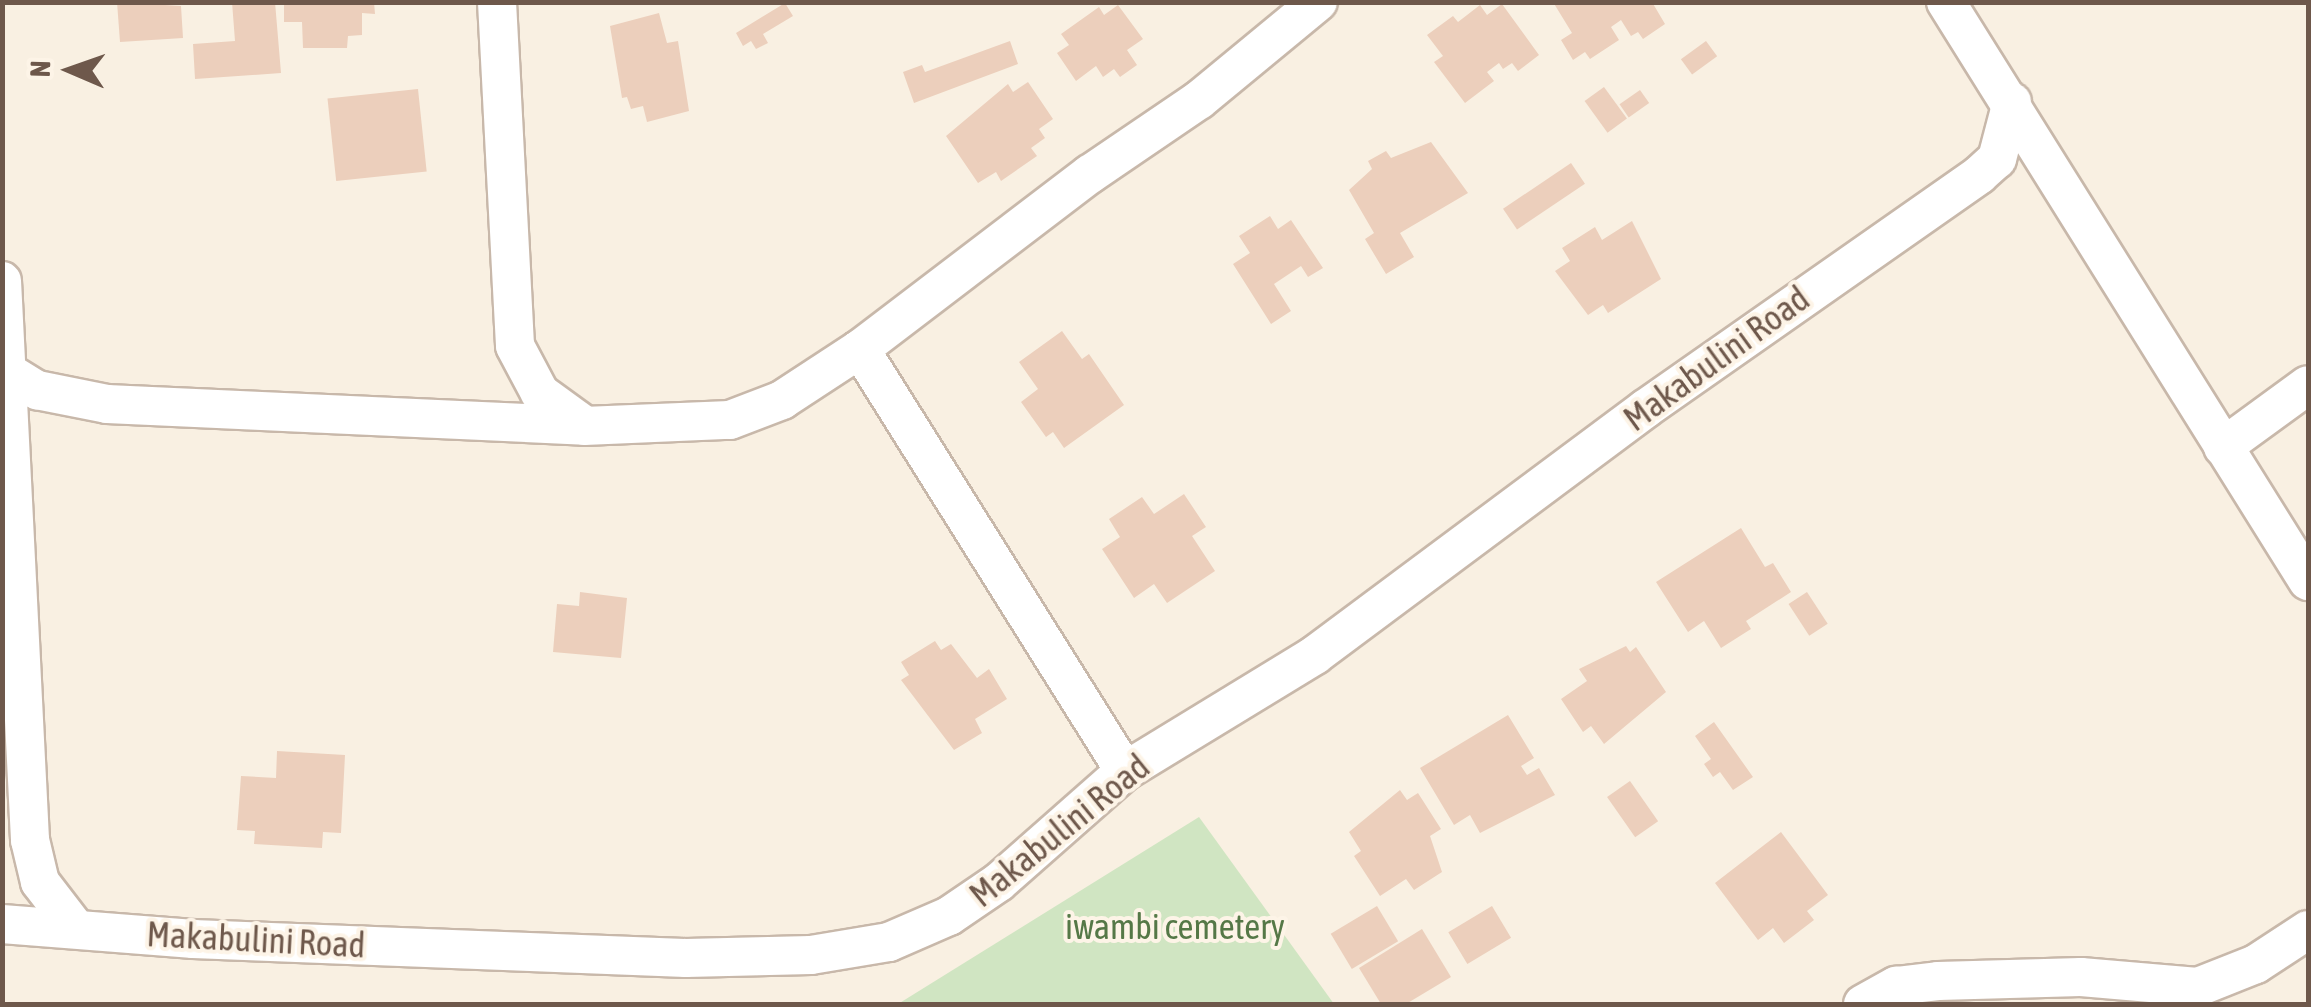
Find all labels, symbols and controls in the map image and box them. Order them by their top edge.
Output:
north arrow [20,20,120,120]
text: N [24,60,56,78]
street label: Makabulini Road [1615,277,1817,439]
street label: Makabulini Road [961,745,1157,915]
park label: iwambi cemetery [1065,905,1285,947]
street label: Makabulini Road [146,912,366,966]

